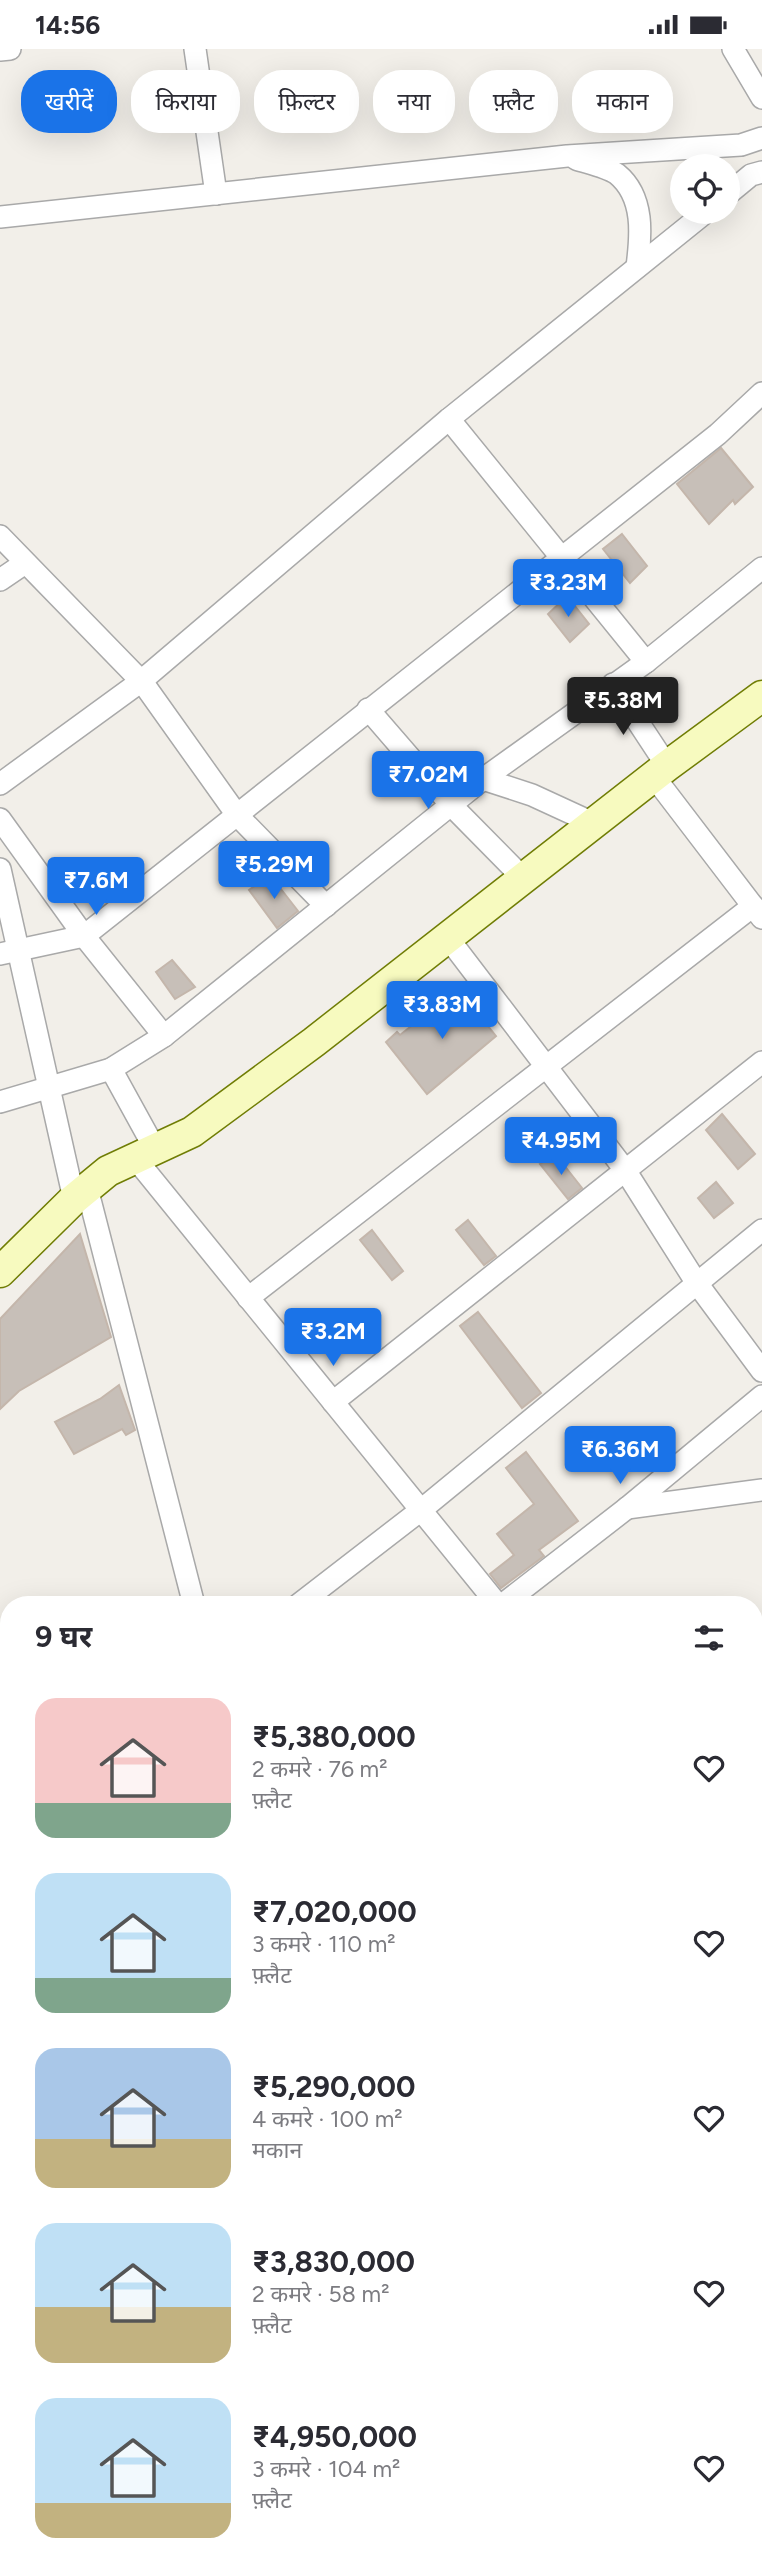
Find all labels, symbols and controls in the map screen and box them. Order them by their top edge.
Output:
text: 14:56 [35,9,100,41]
chip: खरीदें [21,70,117,133]
chip: किराया [131,70,240,133]
chip: फ़िल्टर [254,70,359,133]
chip: नया [373,70,455,133]
chip: फ़्लैट [469,70,558,133]
chip: मकान [572,70,673,133]
map controls [670,154,740,224]
button: locate [670,154,740,224]
pin: ₹3.23M [511,559,625,619]
text: ₹3.23M [529,568,607,596]
pin: ₹5.38M [566,677,680,737]
text: ₹5.38M [583,686,663,714]
pin: ₹7.02M [371,751,485,811]
text: ₹7.02M [388,760,468,788]
pin: ₹5.29M [217,841,331,901]
text: ₹5.29M [234,850,314,878]
pin: ₹7.6M [47,857,145,917]
text: ₹7.6M [63,866,129,894]
pin: ₹3.83M [385,981,499,1041]
text: ₹3.83M [403,990,481,1018]
pin: ₹4.95M [504,1117,618,1177]
text: ₹4.95M [521,1126,601,1154]
pin: ₹3.2M [284,1309,382,1368]
text: ₹3.2M [300,1317,366,1345]
pin: ₹6.36M [563,1427,677,1486]
text: ₹6.36M [581,1435,659,1463]
text: 9 घर [35,1618,92,1655]
icon: filters [690,1619,728,1657]
text: ₹5,380,000 [252,1718,416,1755]
icon: home [91,1726,175,1810]
icon: heart [690,1749,728,1787]
text: 2 कमरे · 76 m² [252,1755,388,1783]
text: फ़्लैट [252,1786,292,1814]
text: ₹7,020,000 [252,1893,417,1930]
icon: home [91,1901,175,1985]
icon: heart [690,1924,728,1962]
text: 3 कमरे · 110 m² [252,1930,396,1958]
text: फ़्लैट [252,1961,292,1989]
text: ₹5,290,000 [252,2068,415,2105]
icon: home [91,2076,175,2160]
icon: heart [690,2099,728,2137]
text: 4 कमरे · 100 m² [252,2105,403,2133]
text: मकान [252,2136,302,2164]
text: ₹3,830,000 [252,2243,415,2280]
icon: home [91,2251,175,2335]
icon: heart [690,2274,728,2312]
text: 2 कमरे · 58 m² [252,2280,389,2308]
text: फ़्लैट [252,2311,292,2339]
text: ₹4,950,000 [252,2418,417,2455]
icon: home [91,2426,175,2510]
icon: heart [690,2449,728,2487]
text: 3 कमरे · 104 m² [252,2455,400,2483]
text: फ़्लैट [252,2486,292,2514]

